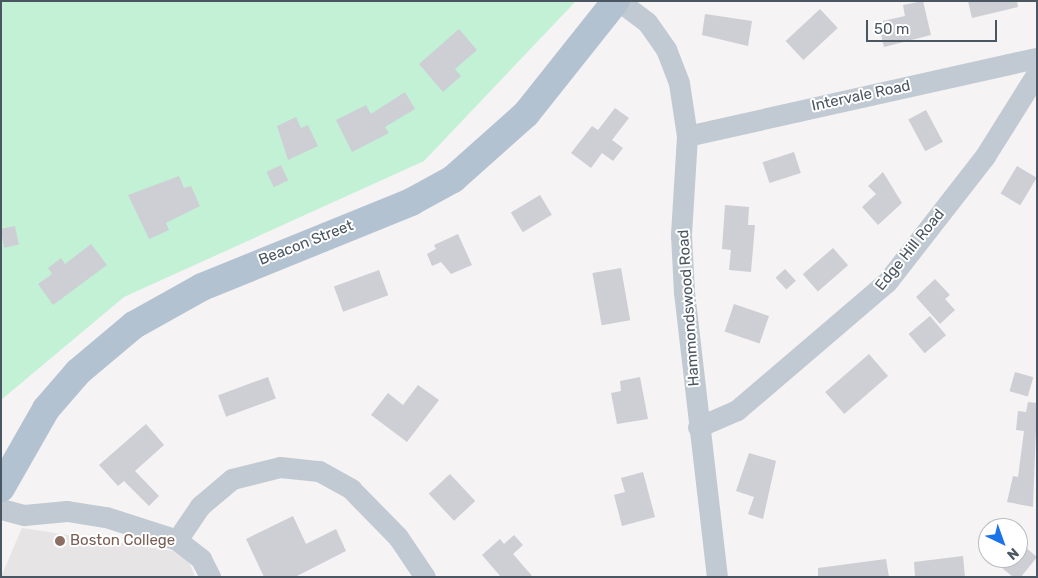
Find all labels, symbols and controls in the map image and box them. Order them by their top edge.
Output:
scale bar [868,10,999,42]
text: 50 m [874,20,909,38]
street label: Intervale Road [810,77,912,115]
street label: Edge Hill Road [872,206,948,294]
street label: Beacon Street [256,217,356,269]
street label: Hammondswood Road [675,229,703,387]
north arrow [978,518,1028,568]
place label: Boston College [70,532,175,550]
marker: Boston College [54,535,66,547]
text: N [1003,544,1022,563]

